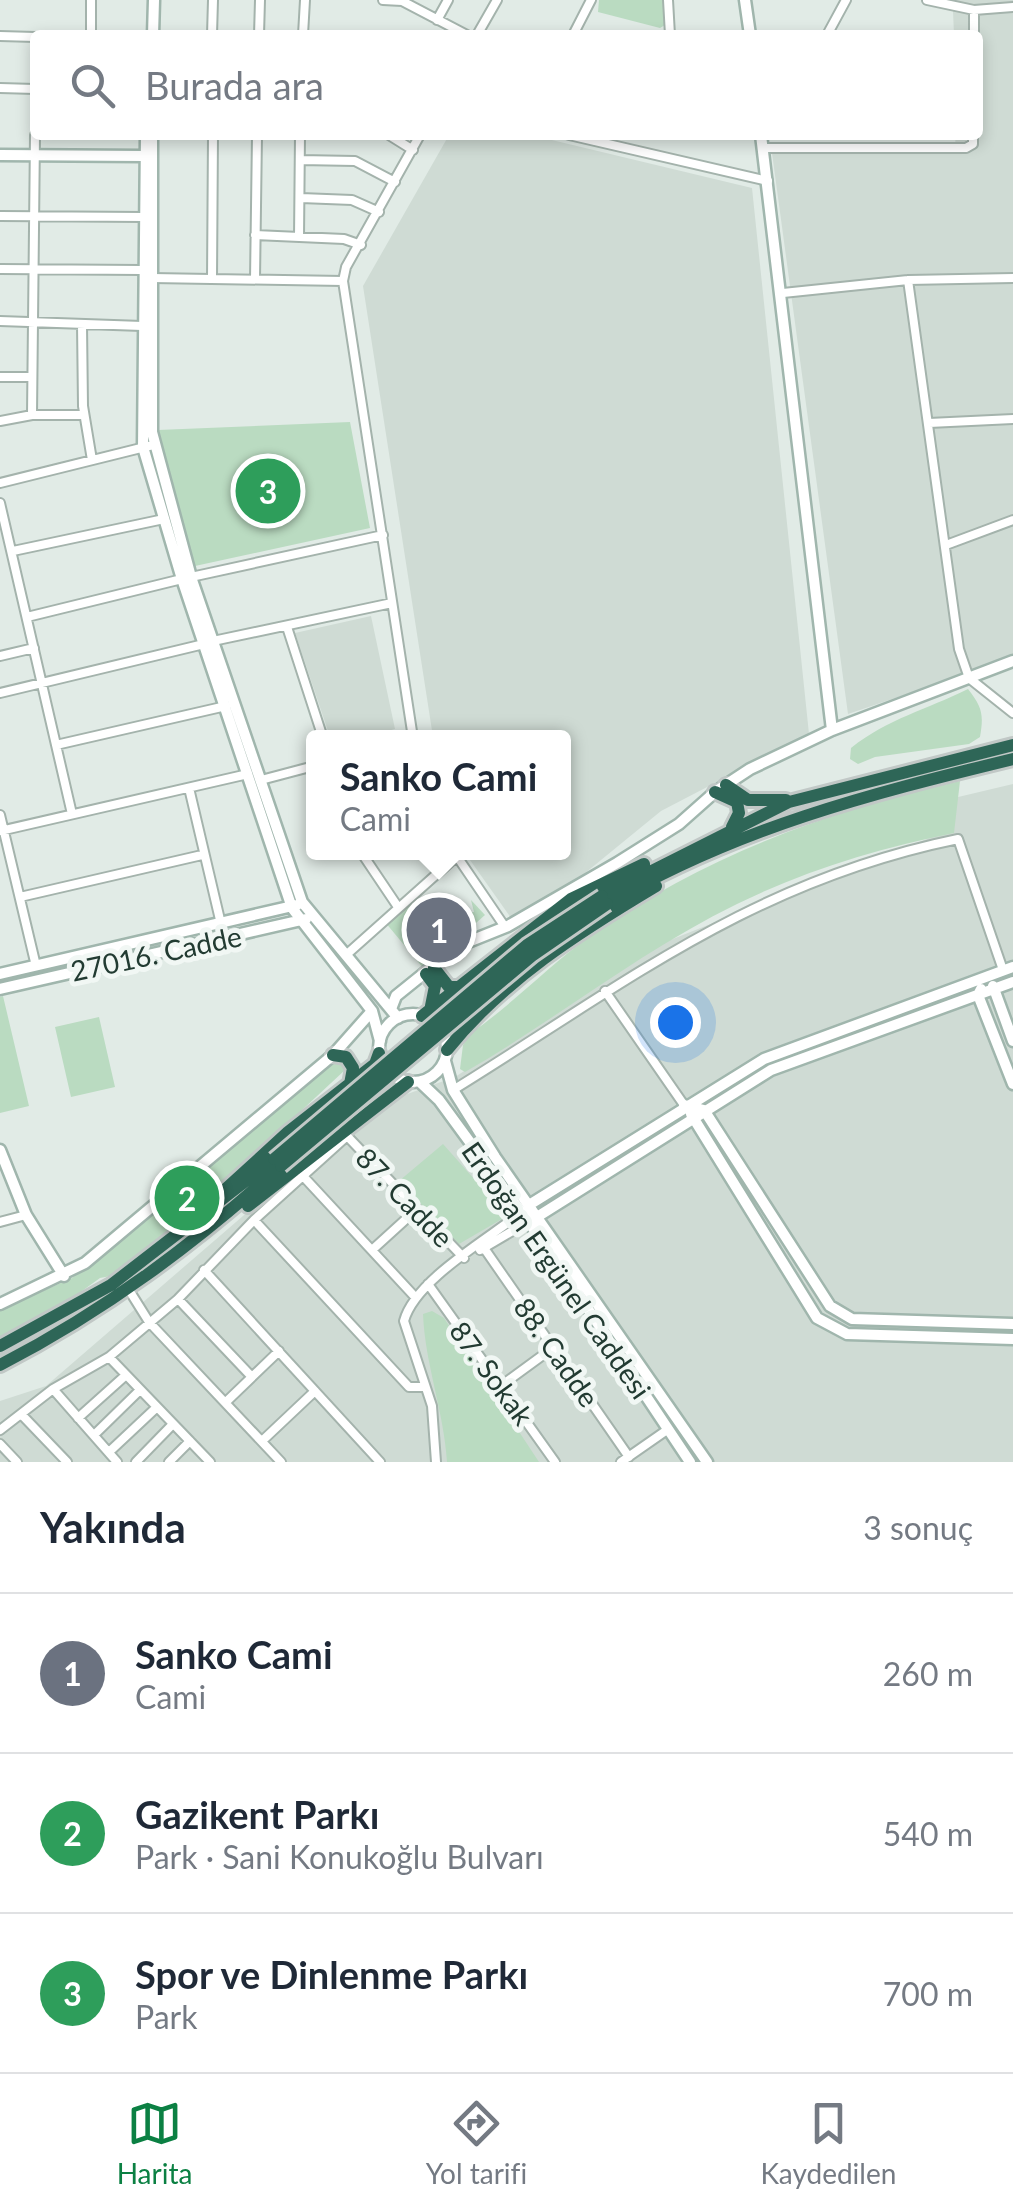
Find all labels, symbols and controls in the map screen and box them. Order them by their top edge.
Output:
search box [30,30,983,140]
icon: search [65,58,120,113]
text: Burada ara [145,62,324,108]
pin: 3 [236,454,300,528]
popup [306,730,571,860]
text: Sanko Cami [340,753,537,799]
text: Cami [340,799,411,838]
pin: 1 [406,892,472,968]
street label: 27016. Cadde [67,918,245,988]
your location [650,997,701,1048]
street label: Erdoğan Ergünel Caddesi [455,1135,659,1405]
street label: 87. Cadde [349,1140,461,1254]
pin: 2 [154,1160,220,1236]
street label: 88. Cadde [507,1291,607,1413]
street label: 87. Sokak [443,1315,541,1432]
text: Yakında [40,1502,186,1552]
text: 3 sonuç [863,1508,973,1547]
text: Sanko Cami [135,1631,333,1677]
text: 1 [63,1654,82,1693]
text: 260 m [883,1654,973,1693]
text: Cami [135,1677,206,1716]
text: Gazikent Parkı [135,1791,379,1837]
text: 2 [63,1814,82,1853]
text: 540 m [883,1814,973,1853]
text: Park · Sani Konukoğlu Bulvarı [135,1837,544,1876]
text: Spor ve Dinlenme Parkı [135,1951,528,1997]
text: 3 [63,1974,82,2013]
text: 700 m [883,1974,973,2013]
text: Park [135,1997,198,2036]
tab: Harita [117,2096,192,2190]
tab: Yol tarifi [426,2096,527,2190]
tab: Kaydedilen [760,2096,896,2190]

